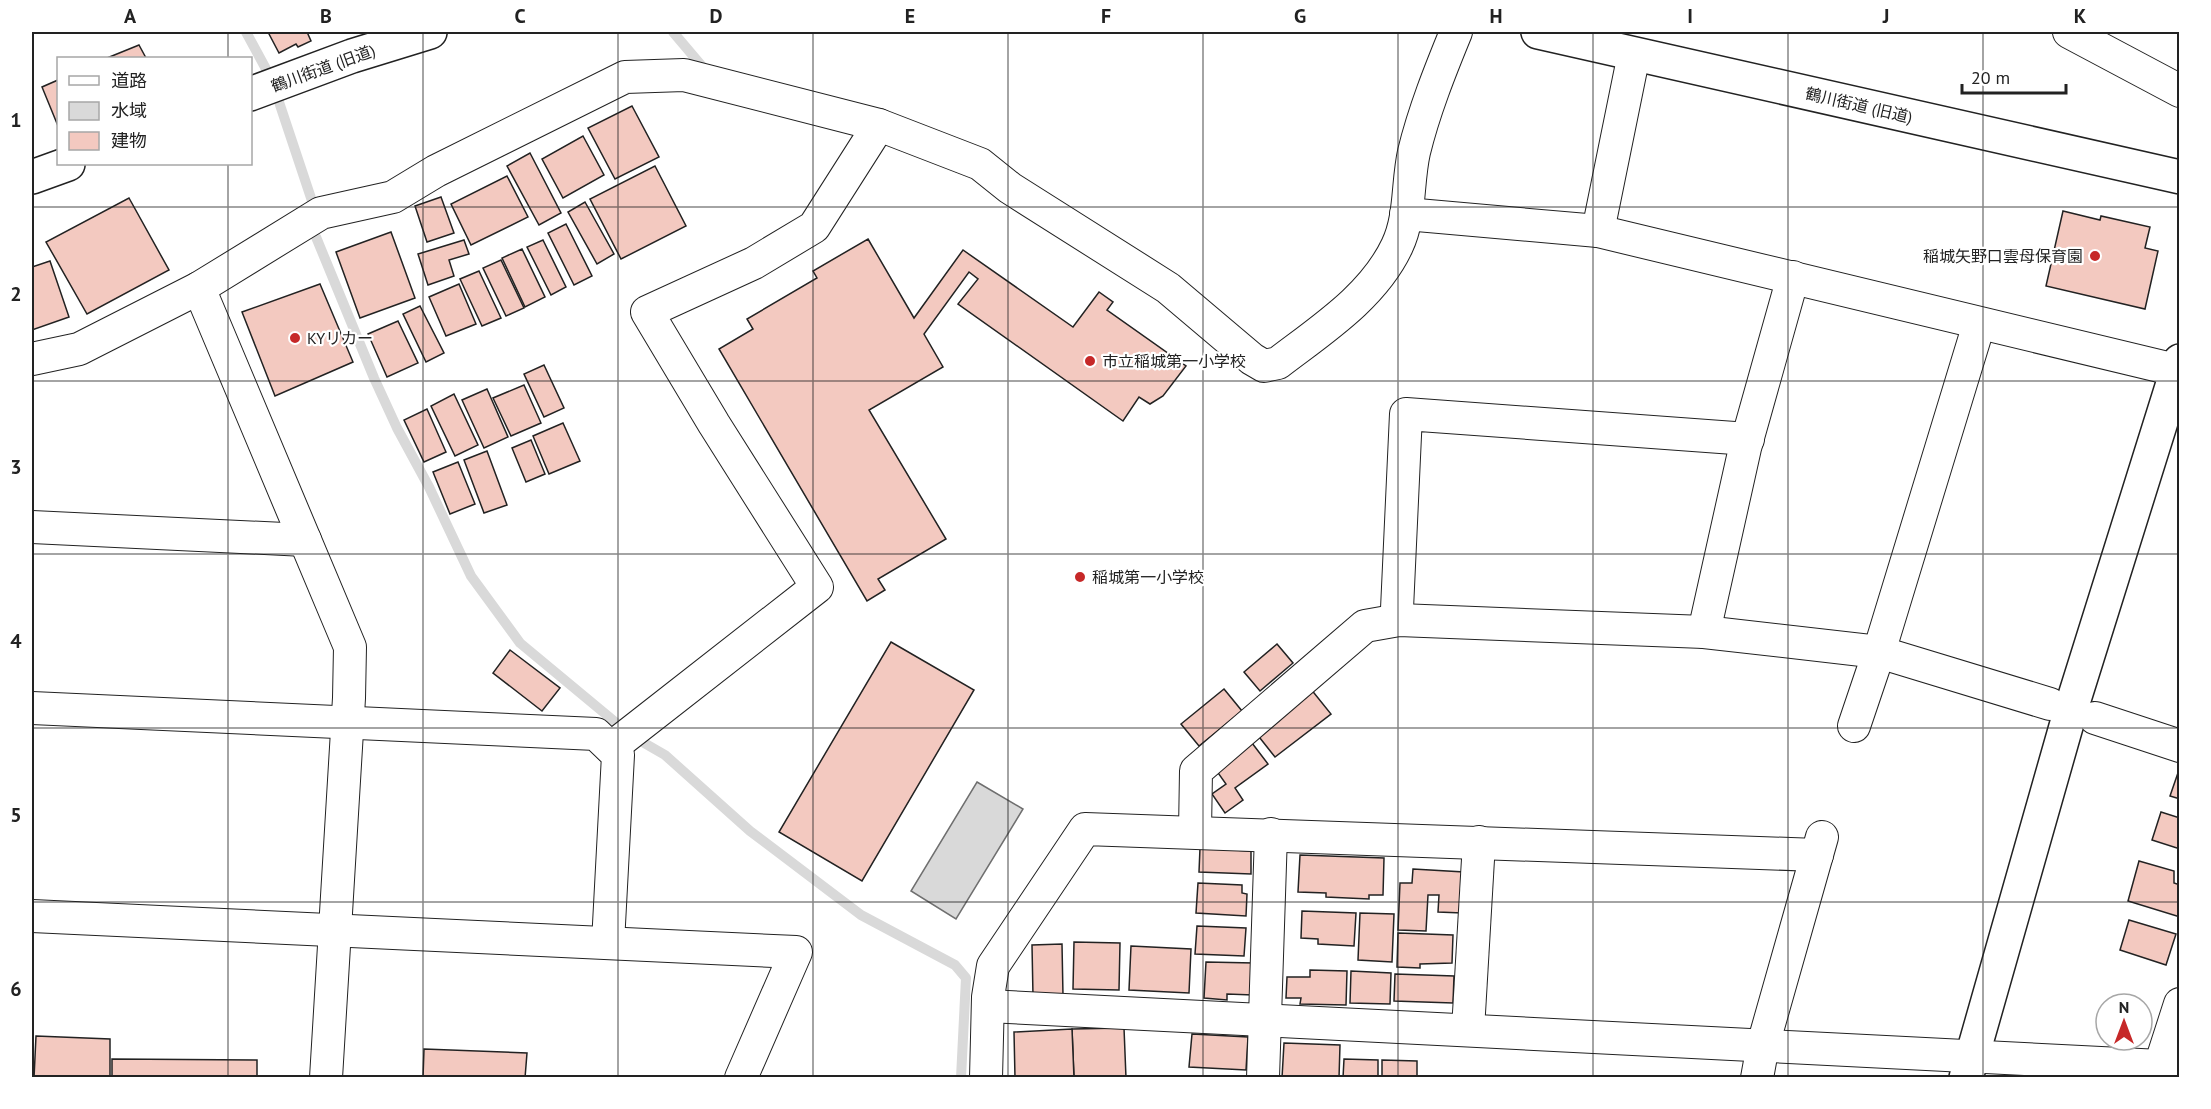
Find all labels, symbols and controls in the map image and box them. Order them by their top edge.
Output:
text: A [124,3,137,29]
text: B [320,3,332,29]
text: C [514,3,526,29]
text: D [710,3,723,29]
text: E [905,3,915,29]
text: F [1101,3,1111,29]
text: G [1294,3,1306,29]
text: H [1489,3,1503,29]
text: I [1687,3,1693,29]
text: J [1882,3,1889,29]
text: K [2074,3,2087,29]
street label: 鶴川街道 (旧道) [268,40,378,96]
legend [57,57,252,165]
scale bar [1962,57,2066,95]
text: 20 m [1971,66,2010,89]
text: 道路 [111,69,147,92]
street label: 鶴川街道 (旧道) [1804,83,1914,127]
text: 水域 [111,99,147,122]
text: 1 [10,107,22,133]
text: 建物 [111,129,147,152]
place label: 稲城矢野口雲母保育園 [1923,246,2083,266]
marker: 稲城矢野口雲母保育園 [2088,249,2102,263]
text: 2 [10,281,22,307]
place label: KYリカー [307,328,373,348]
marker: KYリカー [288,331,302,345]
place label: 市立稲城第一小学校 [1102,351,1246,371]
marker: 市立稲城第一小学校 [1083,354,1097,368]
text: 3 [10,454,22,480]
place label: 稲城第一小学校 [1092,567,1204,587]
marker: 稲城第一小学校 [1073,570,1087,584]
text: 4 [10,628,22,654]
text: 5 [10,802,22,828]
text: 6 [10,976,22,1002]
north arrow [2094,992,2154,1052]
text: N [2119,997,2129,1017]

